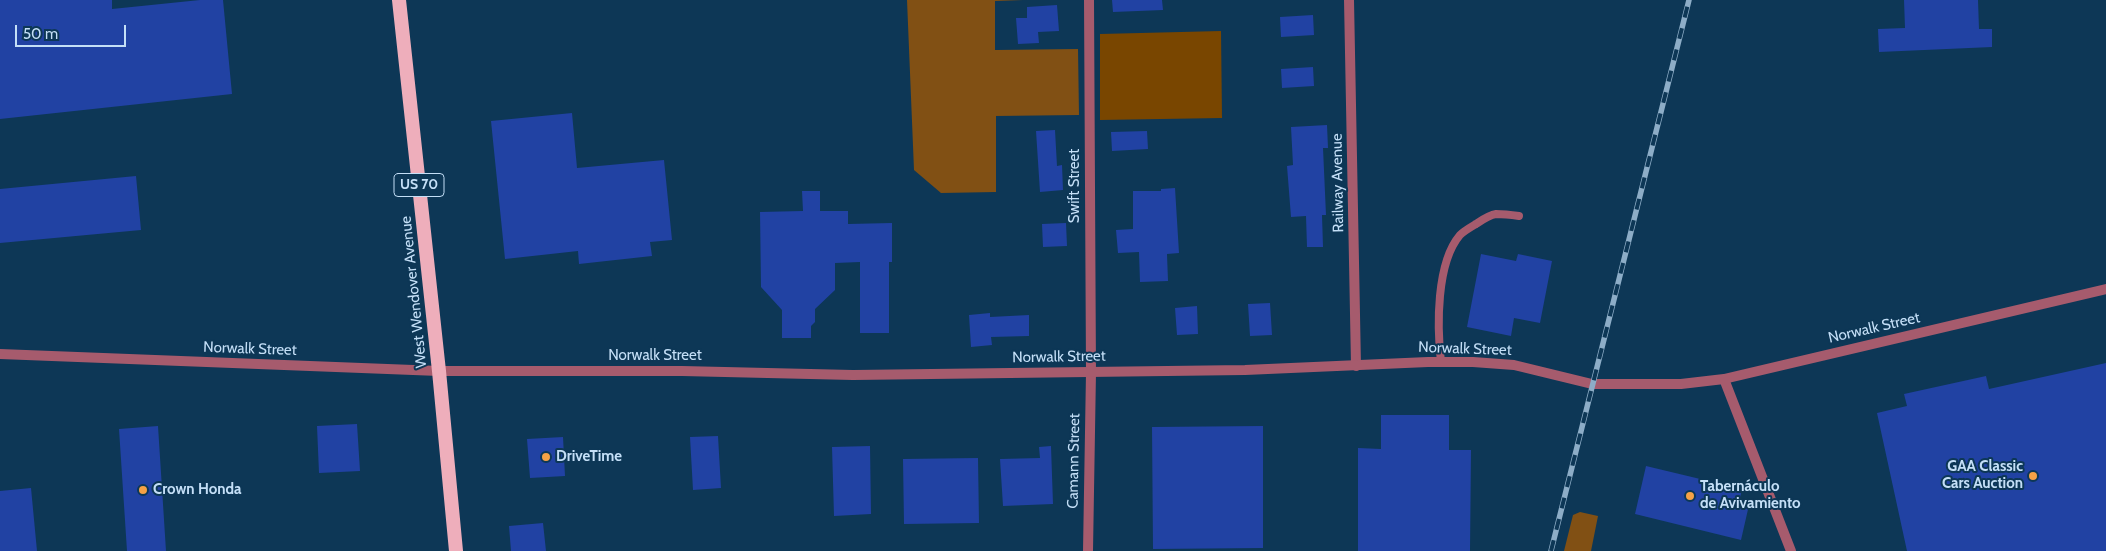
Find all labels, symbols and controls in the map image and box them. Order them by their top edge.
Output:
scale bar [18,15,129,47]
text: 50 m [23,25,58,43]
street label: Railway Avenue [1328,133,1348,233]
street label: Swift Street [1066,149,1084,223]
road number: US 70 [394,174,444,196]
street label: West Wendover Avenue [397,215,431,369]
street label: Norwalk Street [1826,309,1922,347]
street label: Norwalk Street [203,338,297,360]
street label: Norwalk Street [1418,338,1512,360]
street label: Norwalk Street [608,347,702,365]
street label: Norwalk Street [1012,347,1106,367]
street label: Camann Street [1064,413,1084,509]
place label: DriveTime [556,448,622,466]
marker: DriveTime [540,451,552,463]
place label: GAA Classic Cars Auction [1942,458,2023,493]
marker: GAA Classic Cars Auction [2027,470,2039,482]
place label: Tabernáculo de Avivamiento [1700,478,1801,513]
place label: Crown Honda [153,481,242,499]
marker: Crown Honda [137,484,149,496]
marker: Tabernáculo de Avivamiento [1684,490,1696,502]

